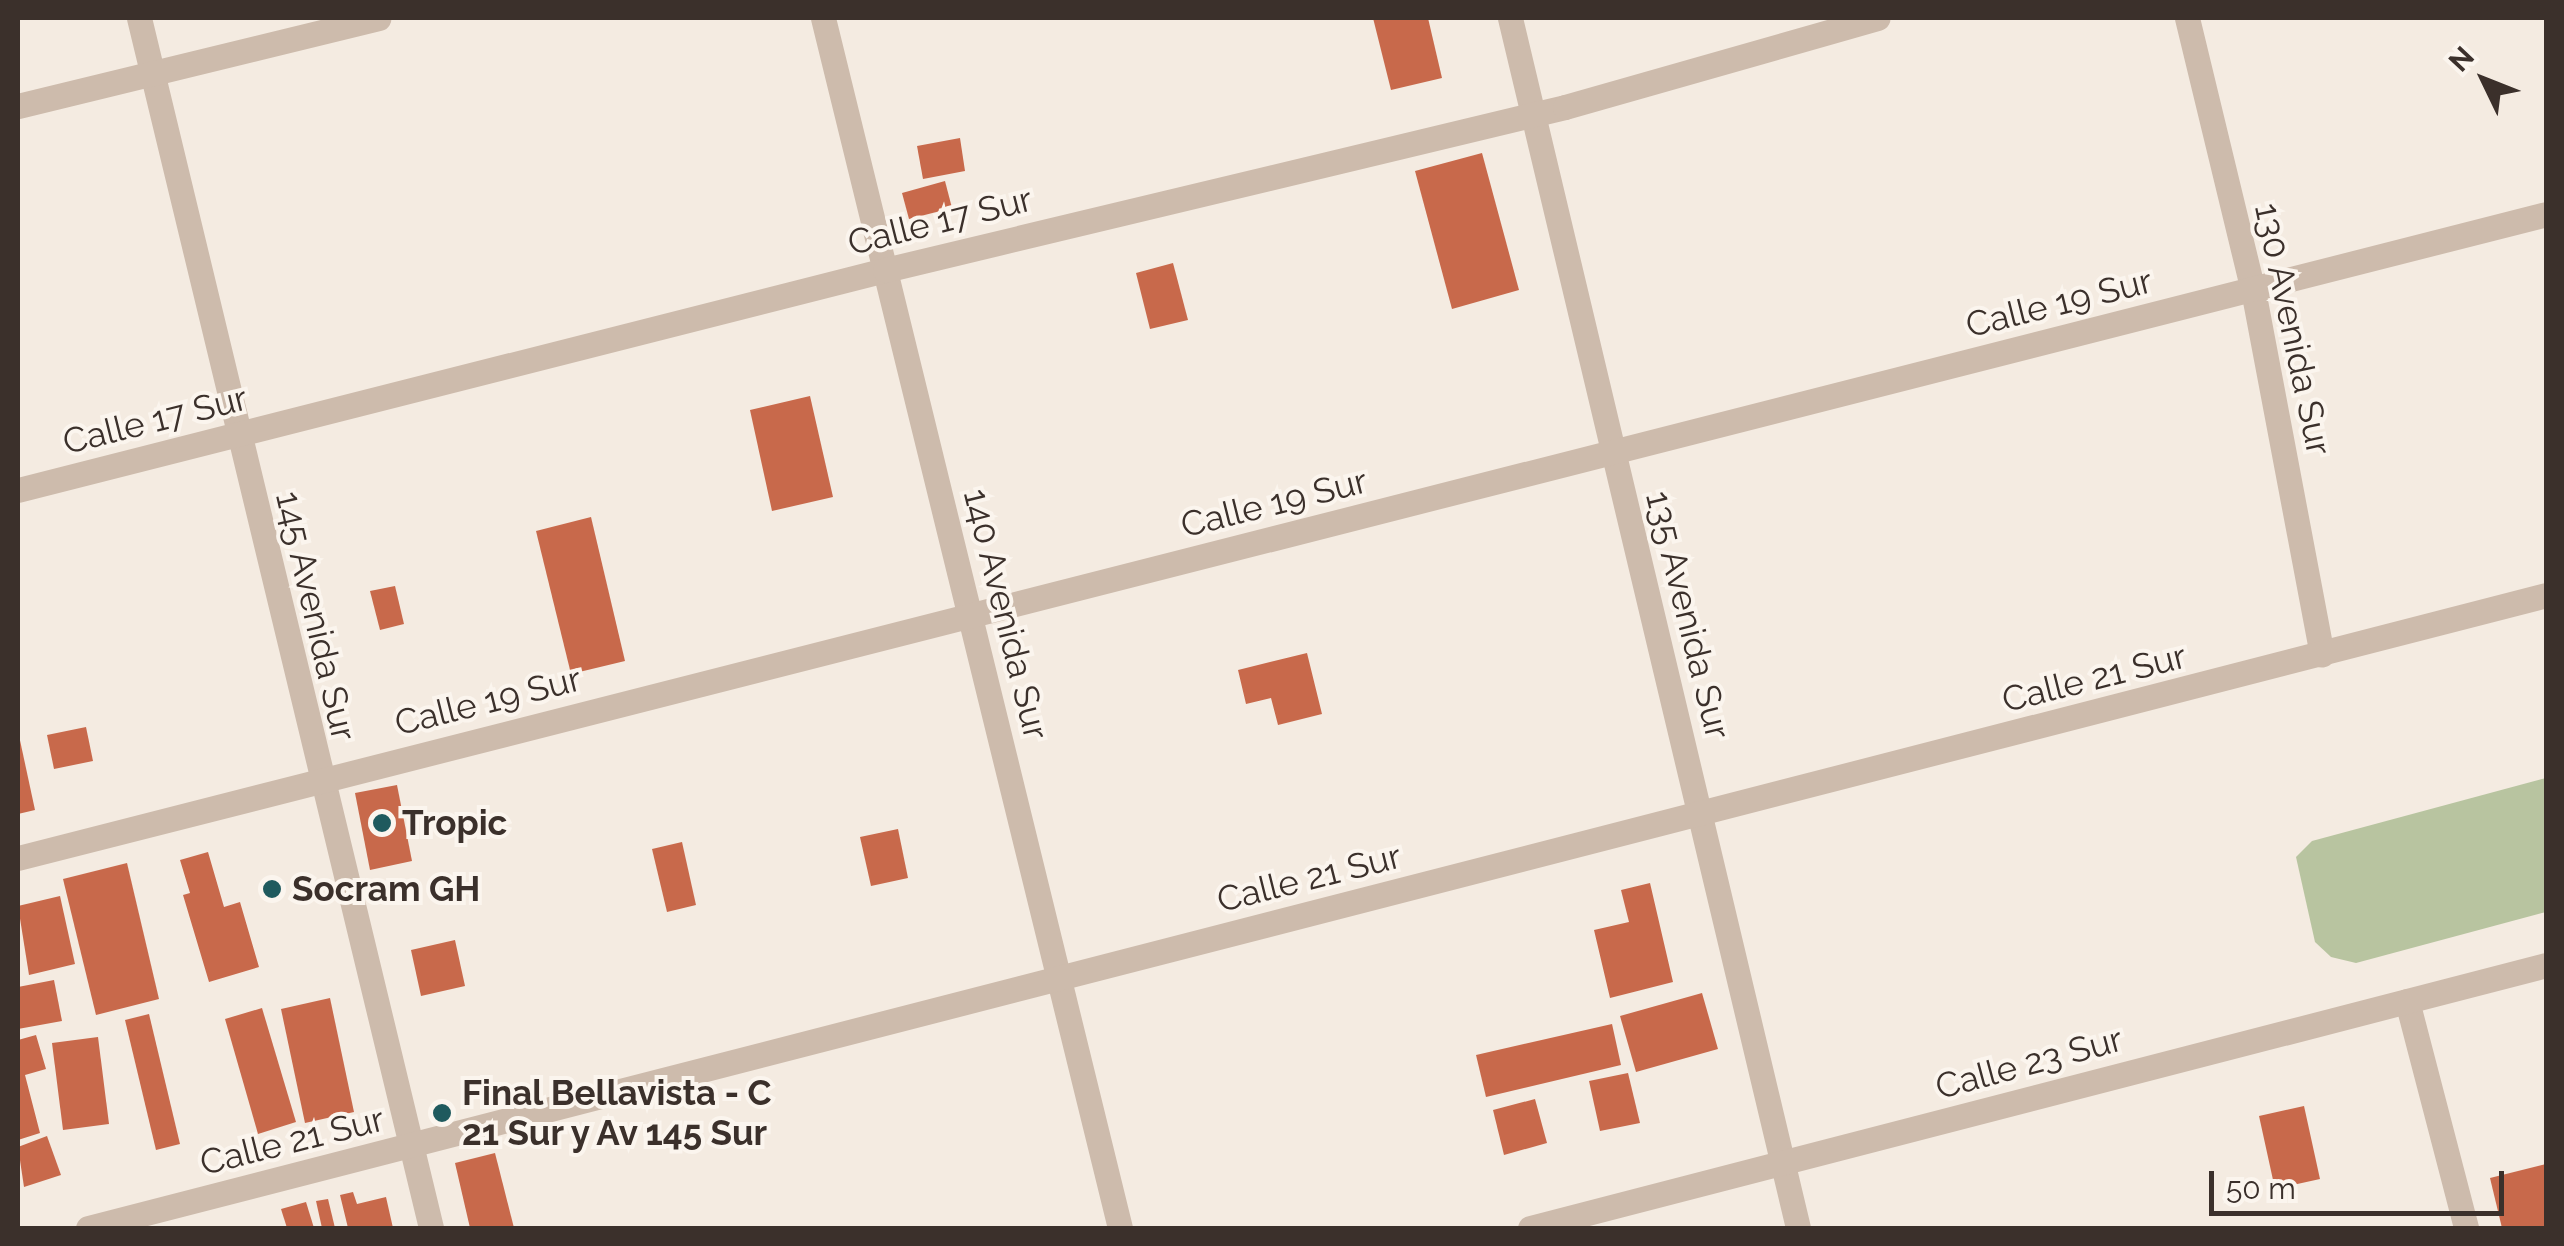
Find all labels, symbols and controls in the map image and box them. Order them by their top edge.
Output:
north arrow [2434,30,2534,130]
text: N [2442,40,2481,78]
street label: Calle 17 Sur [844,178,1036,264]
street label: 130 Avenida Sur [2246,199,2340,459]
street label: Calle 19 Sur [1962,260,2156,346]
street label: Calle 17 Sur [59,377,251,463]
street label: Calle 19 Sur [1177,460,1371,546]
street label: 140 Avenida Sur [954,484,1058,744]
street label: 135 Avenida Sur [1637,486,1739,744]
street label: 145 Avenida Sur [267,487,365,745]
street label: Calle 21 Sur [1998,635,2190,721]
street label: Calle 19 Sur [391,658,585,744]
place label: Tropic [402,802,507,844]
marker: Tropic [371,812,393,834]
street label: Calle 21 Sur [1213,835,1405,921]
place label: Socram GH [292,868,480,910]
marker: Socram GH [261,878,283,900]
street label: Calle 23 Sur [1931,1018,2127,1108]
place label: Final Bellavista - C 21 Sur y Av 145 Sur [462,1072,772,1154]
street label: Calle 21 Sur [196,1098,388,1184]
marker: Final Bellavista - C 21 Sur y Av 145 Sur [431,1102,453,1124]
scale bar [2214,1151,2509,1213]
text: 50 m [2226,1171,2296,1206]

